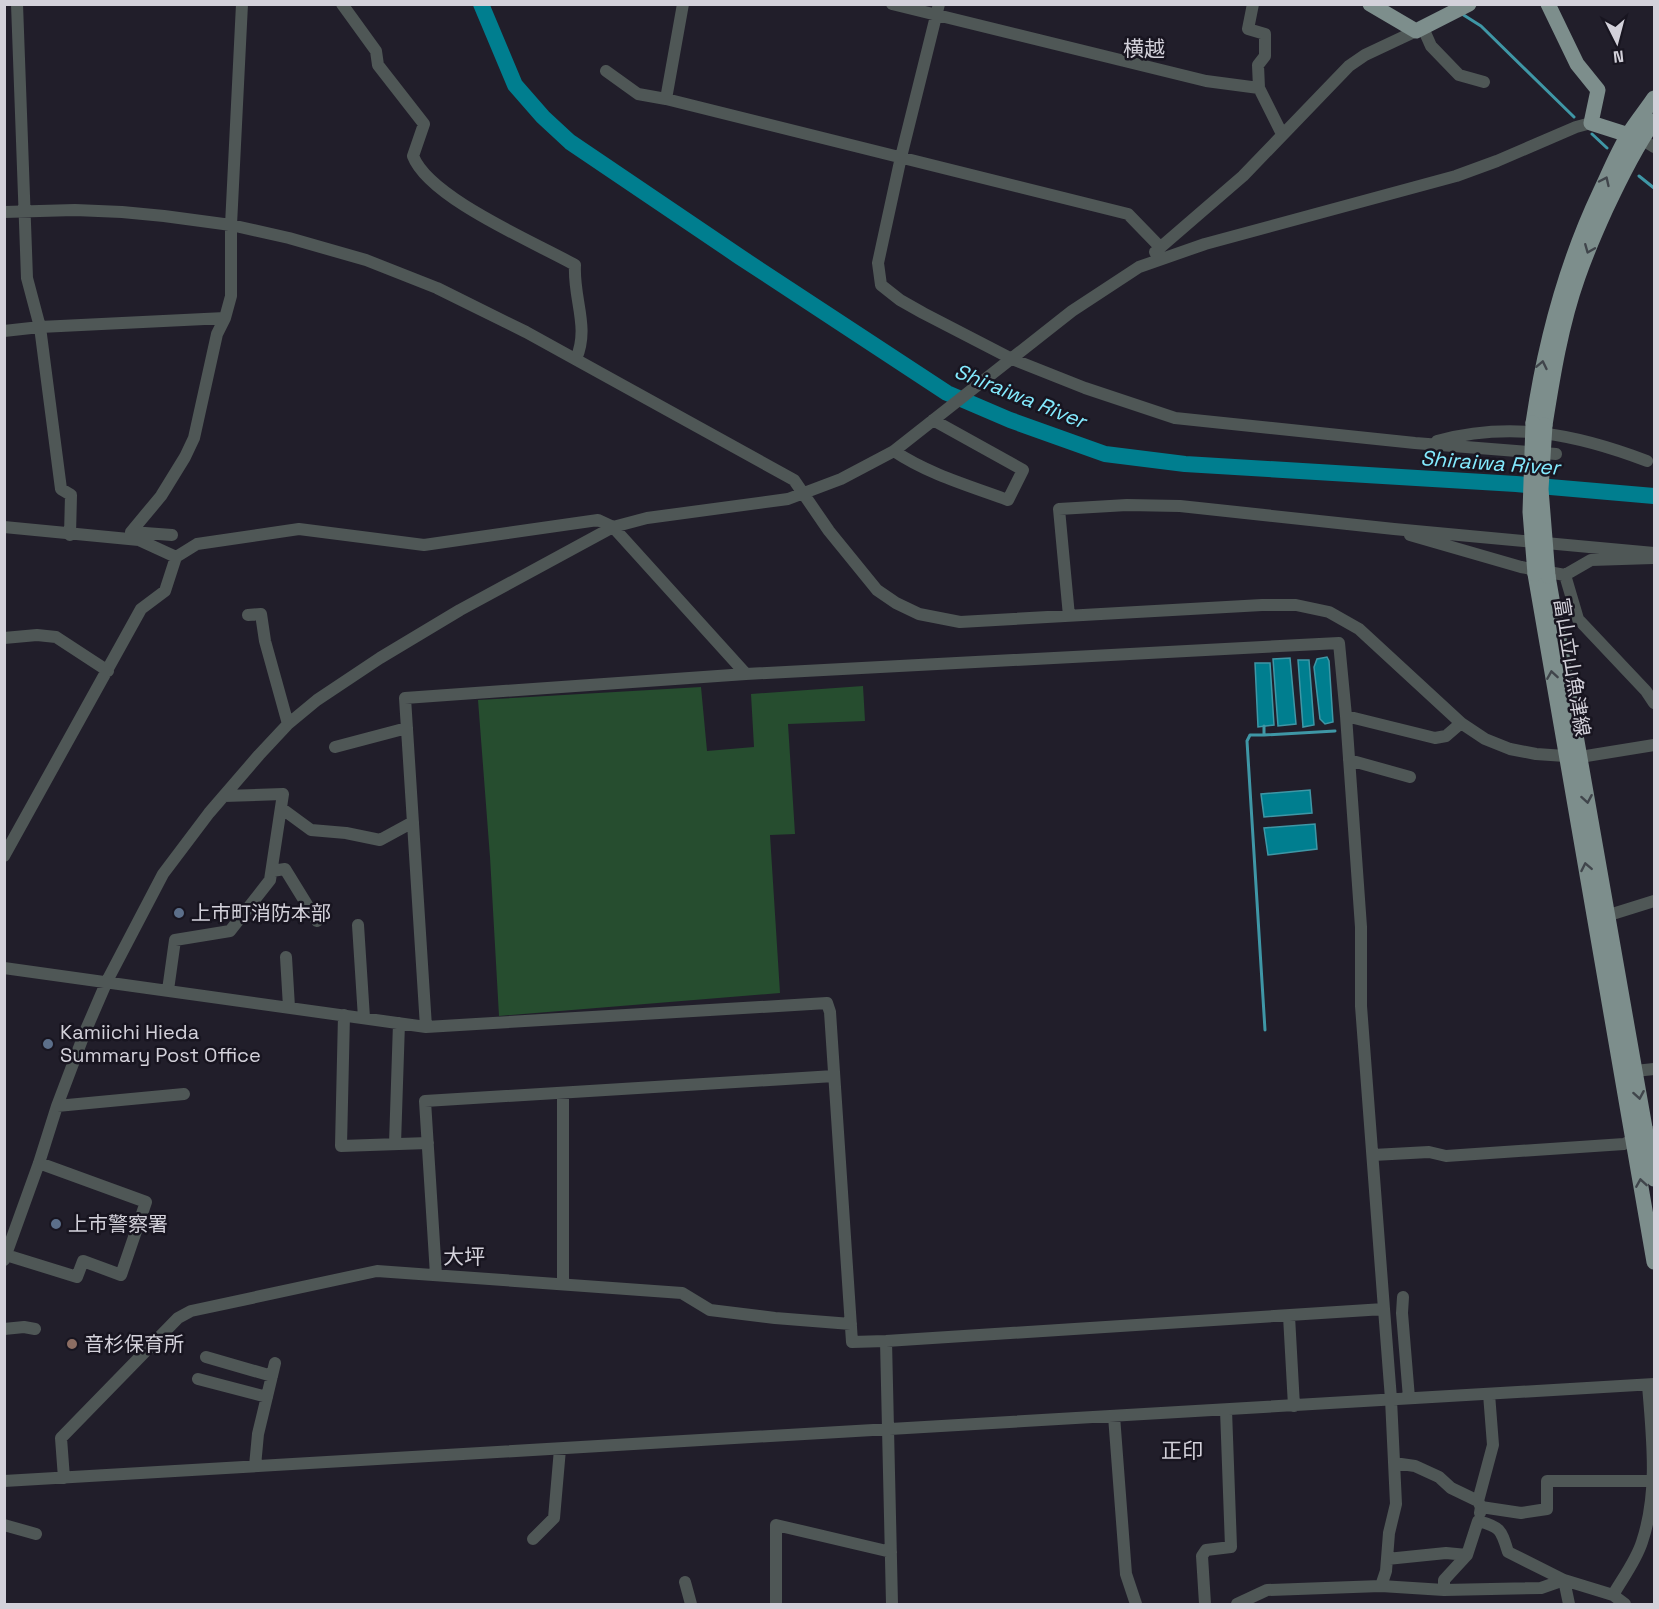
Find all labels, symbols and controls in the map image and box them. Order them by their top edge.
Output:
north arrow [1587,12,1647,72]
district label: 横越 [1123,35,1165,62]
text: N [1612,45,1625,67]
one-way arrow [1597,177,1609,188]
one-way arrow [1584,242,1596,253]
water label: Shiraiwa River [950,357,1092,435]
one-way arrow [1535,360,1548,370]
water label: Shiraiwa River [1420,444,1563,481]
street label: 富山立山魚津線 [1548,596,1596,738]
one-way arrow [1546,670,1558,680]
one-way arrow [1580,794,1593,804]
one-way arrow [1580,862,1593,872]
place label: 上市町消防本部 [191,900,331,926]
marker: 上市町消防本部 [172,906,186,920]
place label: Kamiichi Hieda Summary Post Office [60,1019,261,1068]
marker: Kamiichi Hieda Summary Post Office [41,1037,55,1051]
one-way arrow [1632,1089,1645,1099]
one-way arrow [1636,1179,1648,1188]
place label: 上市警察署 [68,1211,168,1237]
marker: 上市警察署 [49,1217,63,1231]
district label: 大坪 [443,1243,485,1270]
place label: 音杉保育所 [84,1331,184,1357]
marker: 音杉保育所 [65,1337,79,1351]
district label: 正印 [1161,1437,1203,1464]

